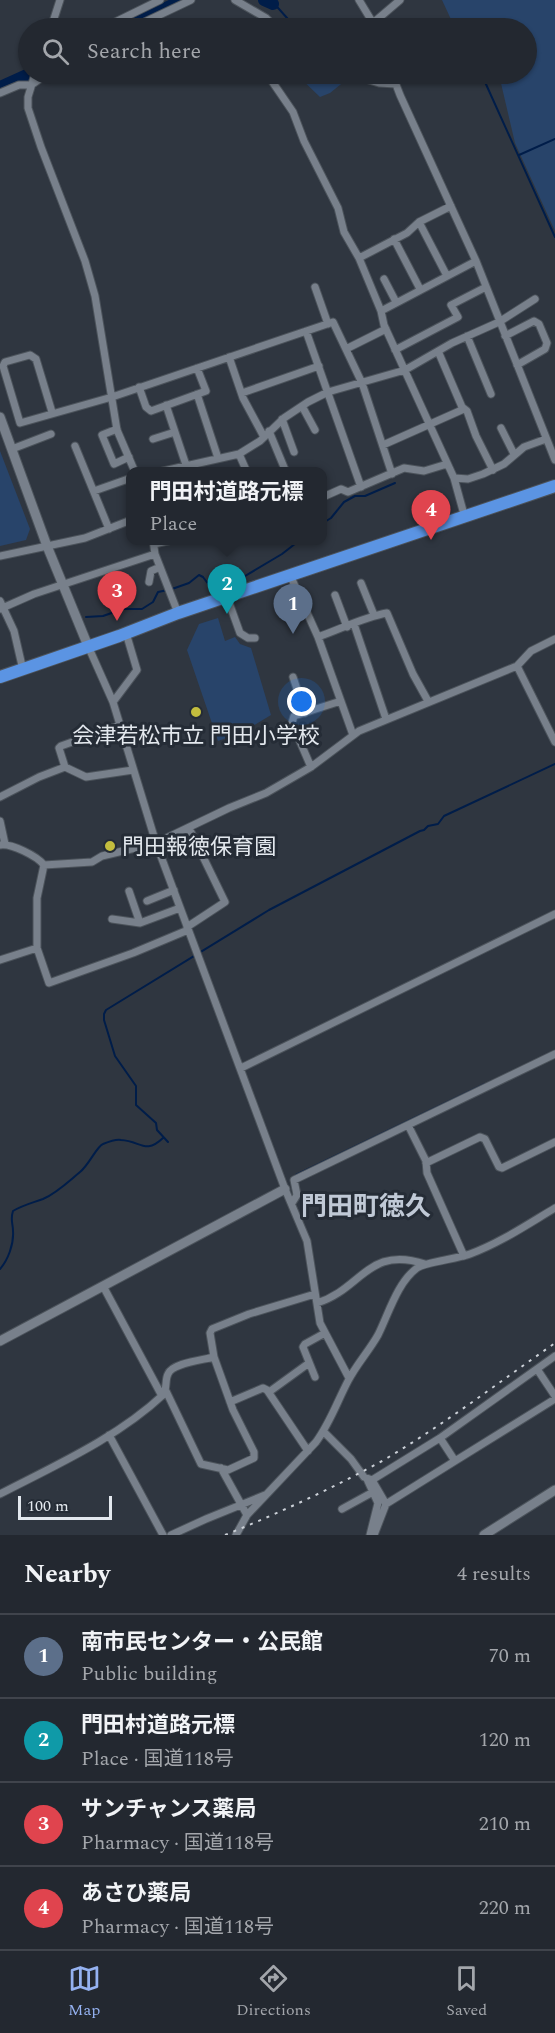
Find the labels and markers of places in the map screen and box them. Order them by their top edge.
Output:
pin: 4 [412,490,450,540]
pin: 2 [208,564,246,614]
pin: 3 [98,572,136,621]
pin: 1 [274,584,312,634]
marker: 会津若松市立 門田小学校 [189,705,203,719]
place label: 会津若松市立 門田小学校 [72,720,320,753]
place label: 門田報徳保育園 [122,831,276,864]
marker: 門田報徳保育園 [103,839,117,853]

